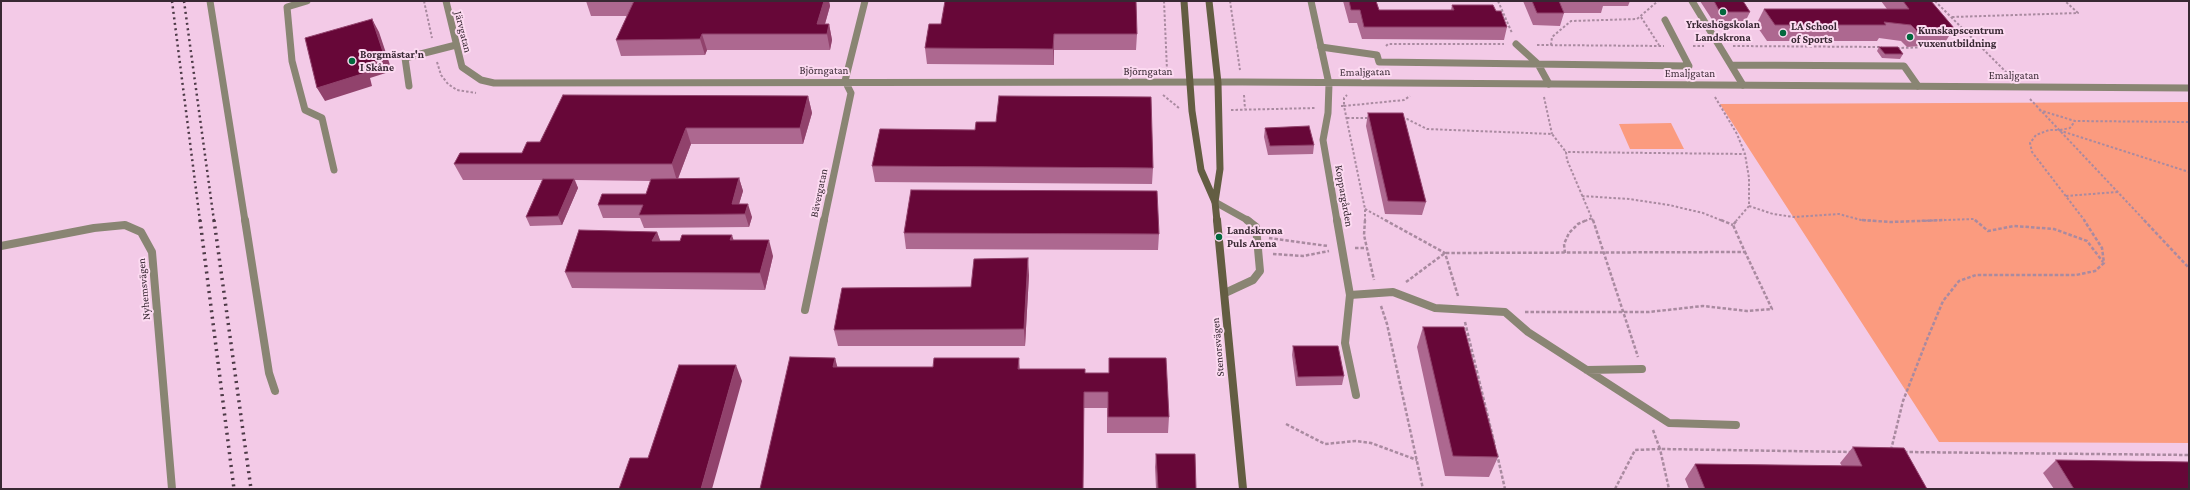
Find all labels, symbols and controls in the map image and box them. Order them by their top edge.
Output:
marker: Yrkeshögskolan Landskrona [1718,7,1728,17]
street label: Järvgatan [451,10,475,54]
place label: Yrkeshögskolan Landskrona [1686,18,1760,44]
place label: LA School of Sports [1791,20,1837,46]
place label: Kunskapscentrum vuxenutbildning [1918,24,2004,50]
marker: LA School of Sports [1778,28,1788,38]
marker: Kunskapscentrum vuxenutbildning [1905,32,1915,42]
place label: Borgmästar'n I Skåne [360,48,424,74]
marker: Borgmästar'n I Skåne [347,56,357,66]
street label: Björngatan [800,64,848,78]
street label: Björngatan [1124,65,1172,79]
street label: Emaljgatan [1340,65,1390,79]
street label: Emaljgatan [1665,67,1715,81]
street label: Emaljgatan [1989,69,2039,83]
street label: Koppargården [1332,164,1356,228]
street label: Bävergatan [807,167,831,219]
place label: Landskrona Puls Arena [1227,224,1283,250]
marker: Landskrona Puls Arena [1214,232,1224,242]
street label: Nyhemsvägen [135,257,153,321]
street label: Stenorsvägen [1209,317,1227,377]

